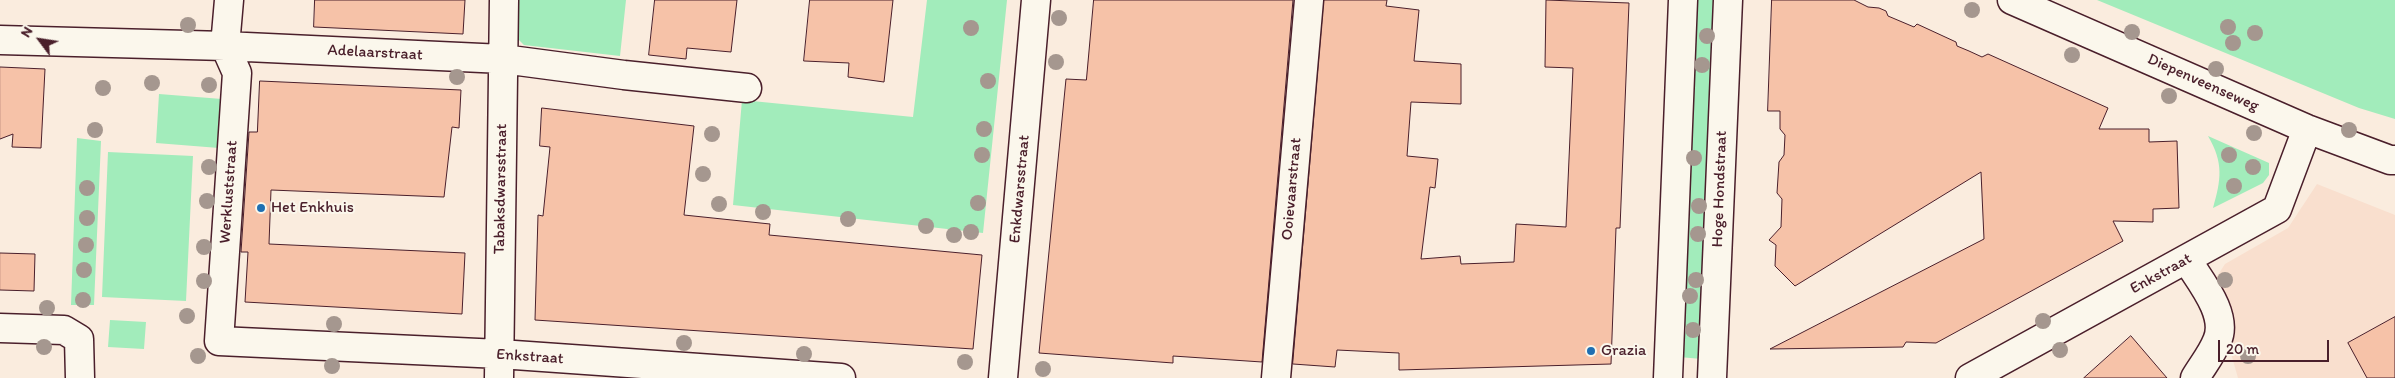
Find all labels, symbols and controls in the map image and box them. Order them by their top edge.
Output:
north arrow [15,15,65,65]
text: N [17,24,36,40]
street label: Adelaarstraat [327,41,423,65]
street label: Diepenveenseweg [2144,50,2262,116]
street label: Tabaksdwarsstraat [490,124,512,254]
street label: Hoge Hondstraat [1708,130,1732,248]
street label: Enkdwarsstraat [1006,134,1034,244]
street label: Ooievaarstraat [1278,137,1306,241]
street label: Werkluststraat [216,140,242,244]
place label: Het Enkhuis [271,198,354,218]
marker: Het Enkhuis [255,202,267,214]
street label: Enkstraat [2127,249,2195,299]
scale bar [2220,330,2331,362]
text: 20 m [2226,340,2259,358]
place label: Grazia [1601,341,1646,361]
street label: Enkstraat [496,345,564,369]
marker: Grazia [1585,345,1597,357]

